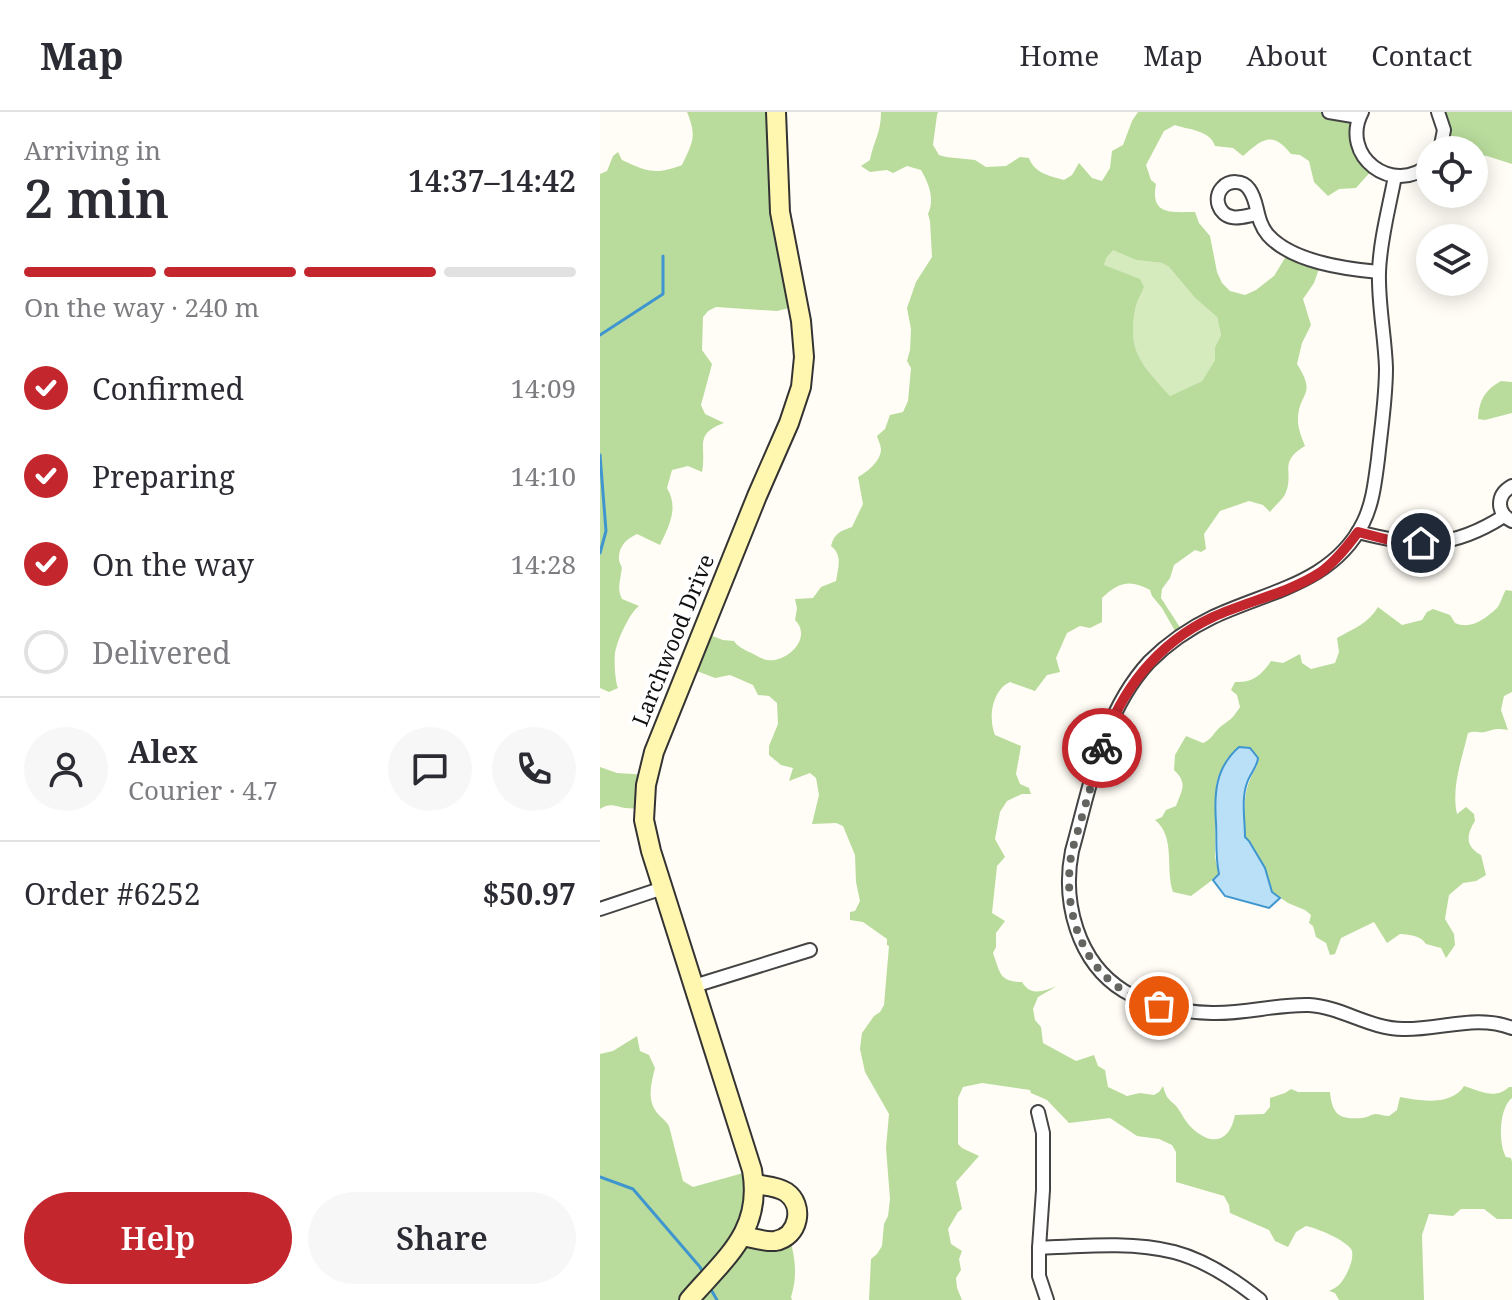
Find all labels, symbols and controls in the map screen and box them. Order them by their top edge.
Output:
text: Map [40,29,124,81]
text: Home [1020,36,1099,74]
text: Map [1143,36,1203,74]
text: About [1247,36,1327,74]
text: Contact [1371,36,1472,74]
text: Arriving in [24,132,161,168]
map controls [1416,136,1488,296]
button: locate [1416,136,1488,208]
text: 14:37–14:42 [408,160,576,201]
text: 2 min [24,162,169,233]
button: layers [1416,224,1488,296]
text: On the way · 240 m [24,289,259,325]
icon: check [24,366,68,410]
text: Confirmed [92,368,244,409]
text: 14:09 [510,370,576,406]
icon: check [24,454,68,498]
text: Preparing [92,456,235,497]
text: 14:10 [510,458,576,494]
pin [1387,509,1455,577]
icon: home [1399,521,1443,565]
icon: check [24,542,68,586]
text: On the way [92,544,254,585]
text: 14:28 [510,546,576,582]
street label: Larchwood Drive [624,549,720,730]
text: Delivered [92,632,231,673]
courier [1062,708,1142,788]
icon: bike [1080,726,1124,770]
button: person [24,727,108,811]
button: chat [388,727,472,811]
button: phone [492,727,576,811]
text: Alex [128,731,198,772]
text: Courier · 4.7 [128,772,278,808]
text: Order #6252 [24,873,201,914]
text: $50.97 [482,873,576,914]
pin [1125,972,1193,1040]
icon: bag [1137,984,1181,1028]
button: Help [24,1192,292,1284]
button: Share [308,1192,576,1284]

